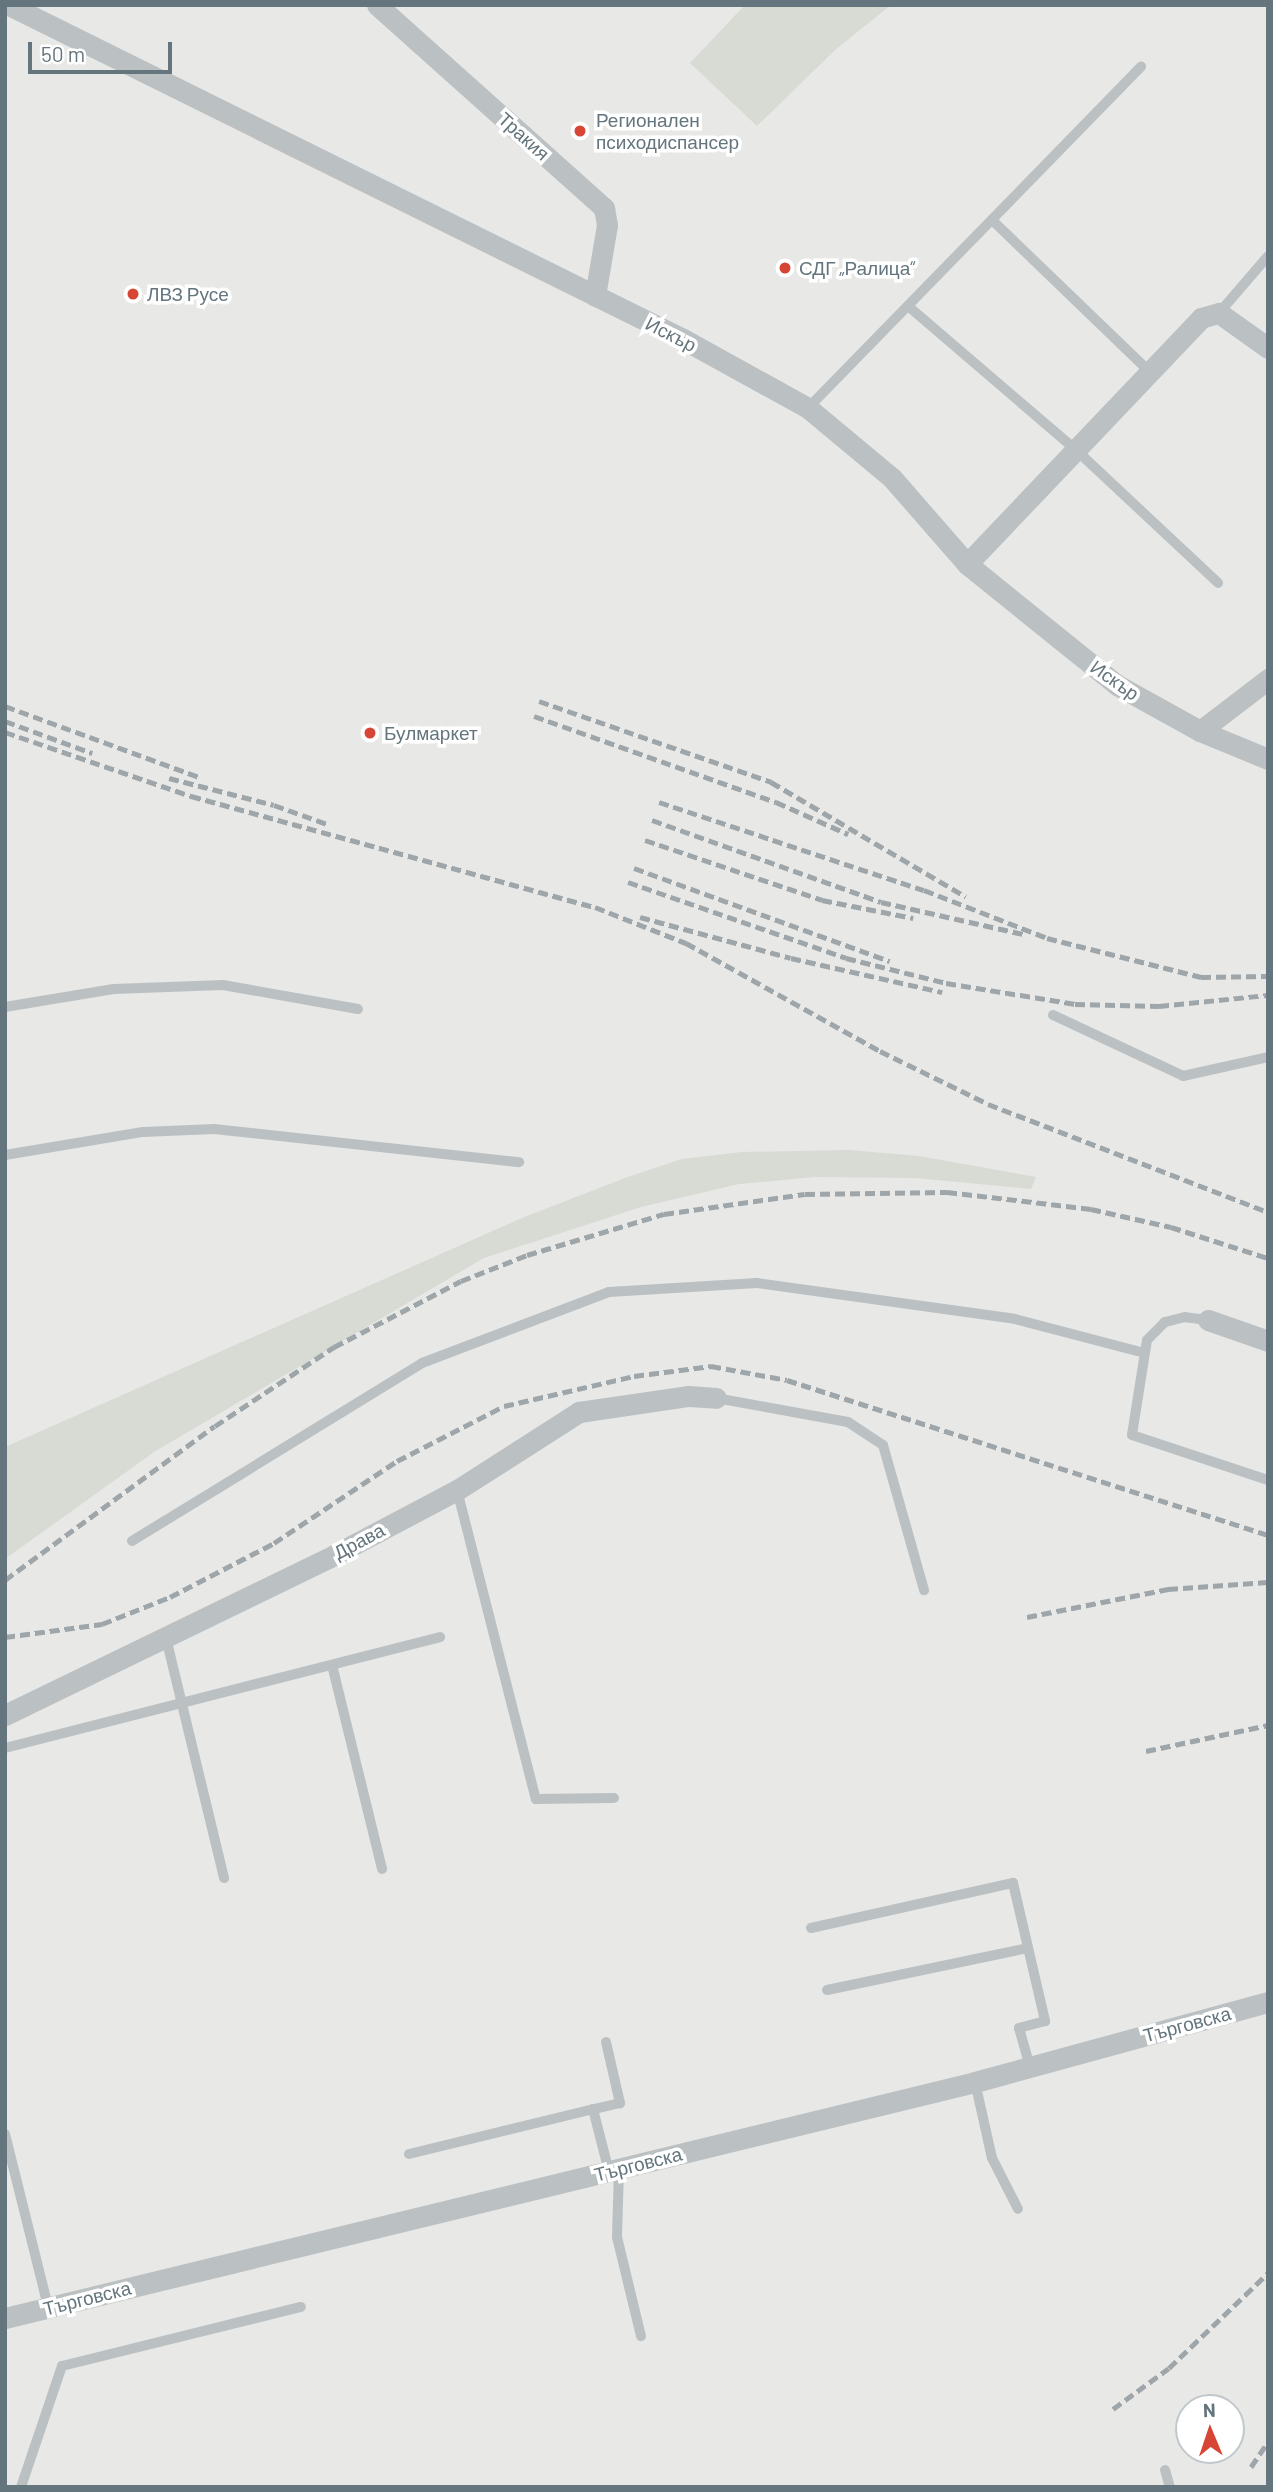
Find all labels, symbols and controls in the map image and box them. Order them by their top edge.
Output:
scale bar [32,28,175,72]
text: 50 m [41,41,85,66]
street label: Тракия [494,107,554,165]
place label: Регионален психодиспансер [596,109,739,153]
marker: Регионален психодиспансер [570,121,590,141]
place label: СДГ „Ралица“ [799,257,915,279]
marker: СДГ „Ралица“ [777,260,793,276]
place label: ЛВЗ Русе [147,283,229,305]
marker: ЛВЗ Русе [125,286,141,302]
street label: Искър [642,312,700,356]
street label: Искър [1086,655,1144,705]
place label: Булмаркет [384,722,478,744]
marker: Булмаркет [362,725,378,741]
street label: Драва [330,1518,388,1564]
street label: Търговска [1141,2001,1233,2047]
street label: Търговска [592,2142,684,2186]
street label: Търговска [41,2276,133,2320]
north arrow [1175,2394,1245,2464]
text: N [1203,2398,1216,2421]

